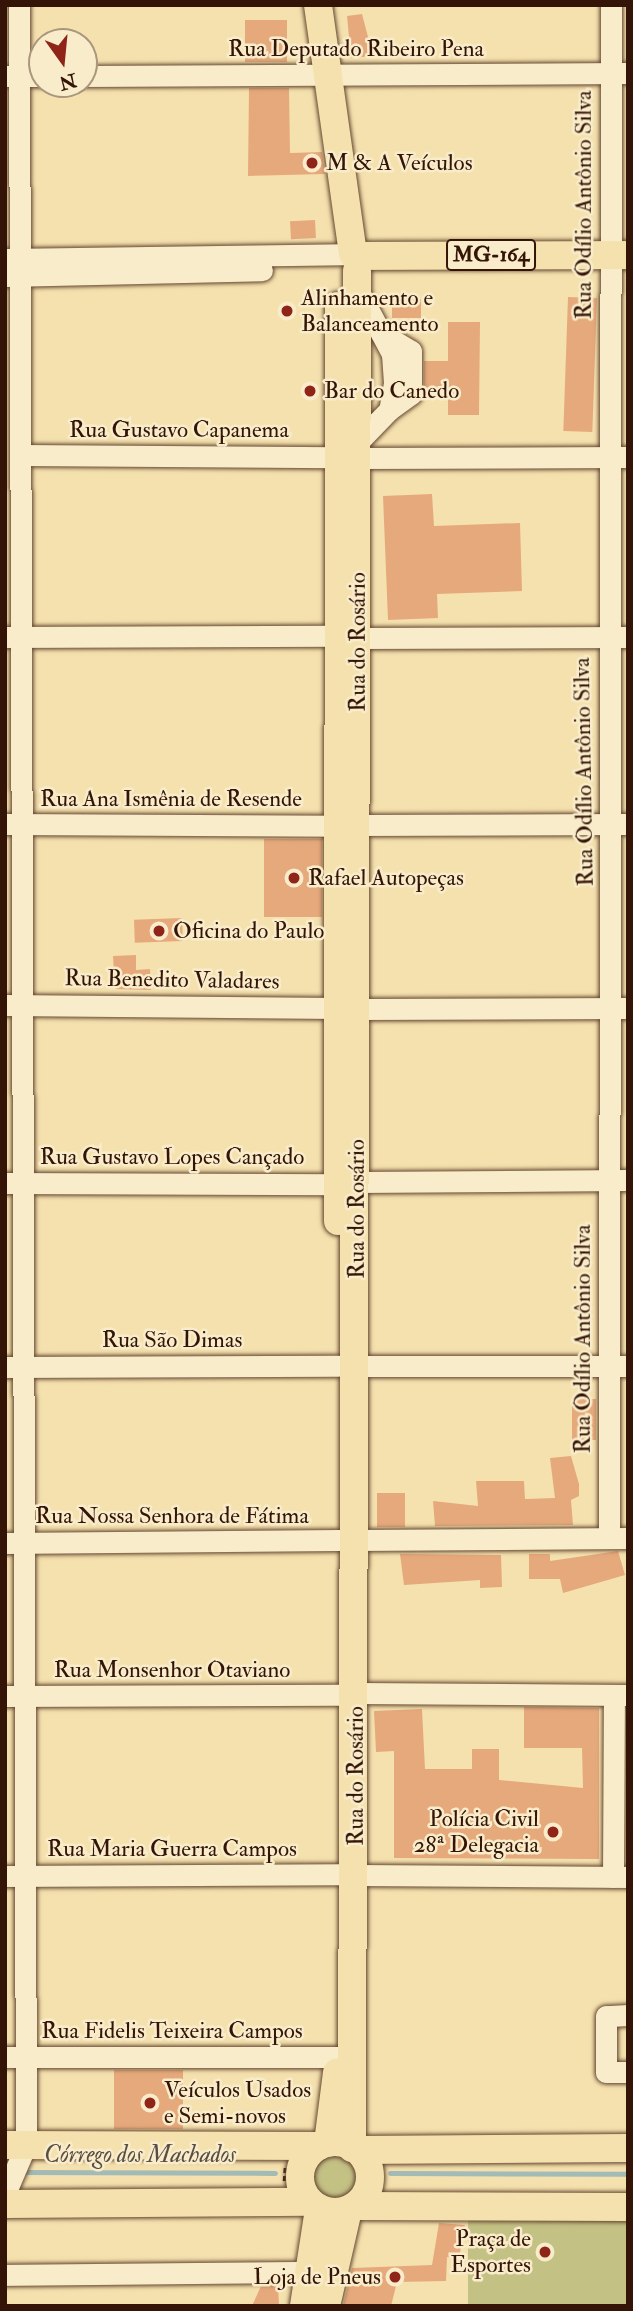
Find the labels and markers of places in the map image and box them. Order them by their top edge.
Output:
place label: M & A Veículos [326,149,473,177]
marker: M & A Veículos [304,155,320,171]
place label: Alinhamento e Balanceamento [301,284,439,338]
marker: Alinhamento e Balanceamento [279,303,295,319]
place label: Bar do Canedo [324,377,459,405]
marker: Bar do Canedo [302,383,318,399]
place label: Rafael Autopeças [308,864,464,892]
marker: Rafael Autopeças [286,870,302,886]
place label: Oficina do Paulo [173,917,324,945]
marker: Oficina do Paulo [151,923,167,939]
place label: Polícia Civil 28ª Delegacia [414,1805,539,1859]
marker: Polícia Civil 28ª Delegacia [545,1824,561,1840]
place label: Veículos Usados e Semi-novos [164,2076,311,2130]
marker: Veículos Usados e Semi-novos [142,2095,158,2111]
place label: Praça de Esportes [450,2225,531,2279]
marker: Praça de Esportes [537,2244,553,2260]
place label: Loja de Pneus [253,2263,381,2291]
marker: Loja de Pneus [387,2269,403,2285]

